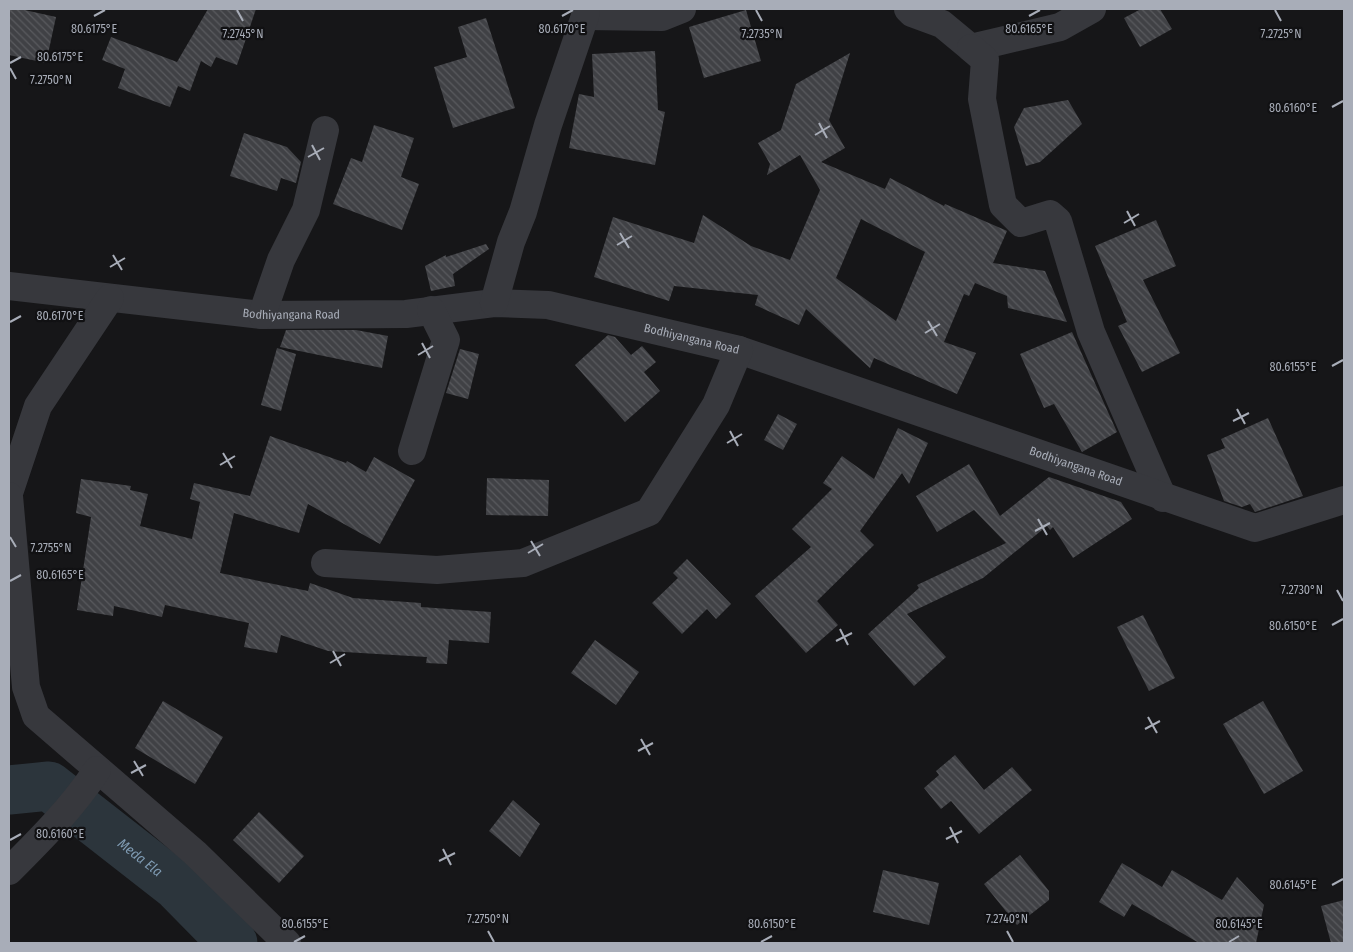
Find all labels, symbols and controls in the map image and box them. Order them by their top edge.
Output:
text: 80.6175°E [71,22,117,36]
text: 80.6170°E [538,22,586,36]
text: 80.6165°E [1005,22,1053,36]
text: 7.2745°N [222,27,264,41]
text: 7.2735°N [741,27,783,41]
text: 7.2725°N [1261,27,1301,41]
text: 80.6175°E [37,50,83,64]
text: 7.2750°N [30,73,72,87]
text: 80.6160°E [1269,101,1317,115]
street label: Bodhiyangana Road [242,306,340,322]
text: 80.6170°E [36,309,84,323]
street label: Bodhiyangana Road [643,321,741,357]
text: 80.6155°E [1270,360,1317,374]
street label: Bodhiyangana Road [1028,444,1124,489]
text: 7.2755°N [30,541,72,555]
text: 80.6165°E [36,568,84,582]
text: 7.2730°N [1281,583,1323,597]
text: 80.6150°E [1269,619,1317,633]
text: 80.6160°E [36,827,84,841]
water label: Meda Ela [114,835,166,880]
text: 80.6145°E [1269,878,1317,892]
text: 7.2750°N [467,912,509,926]
text: 7.2740°N [986,912,1028,926]
text: 80.6155°E [282,917,329,931]
text: 80.6150°E [748,917,796,931]
text: 80.6145°E [1215,917,1263,931]

